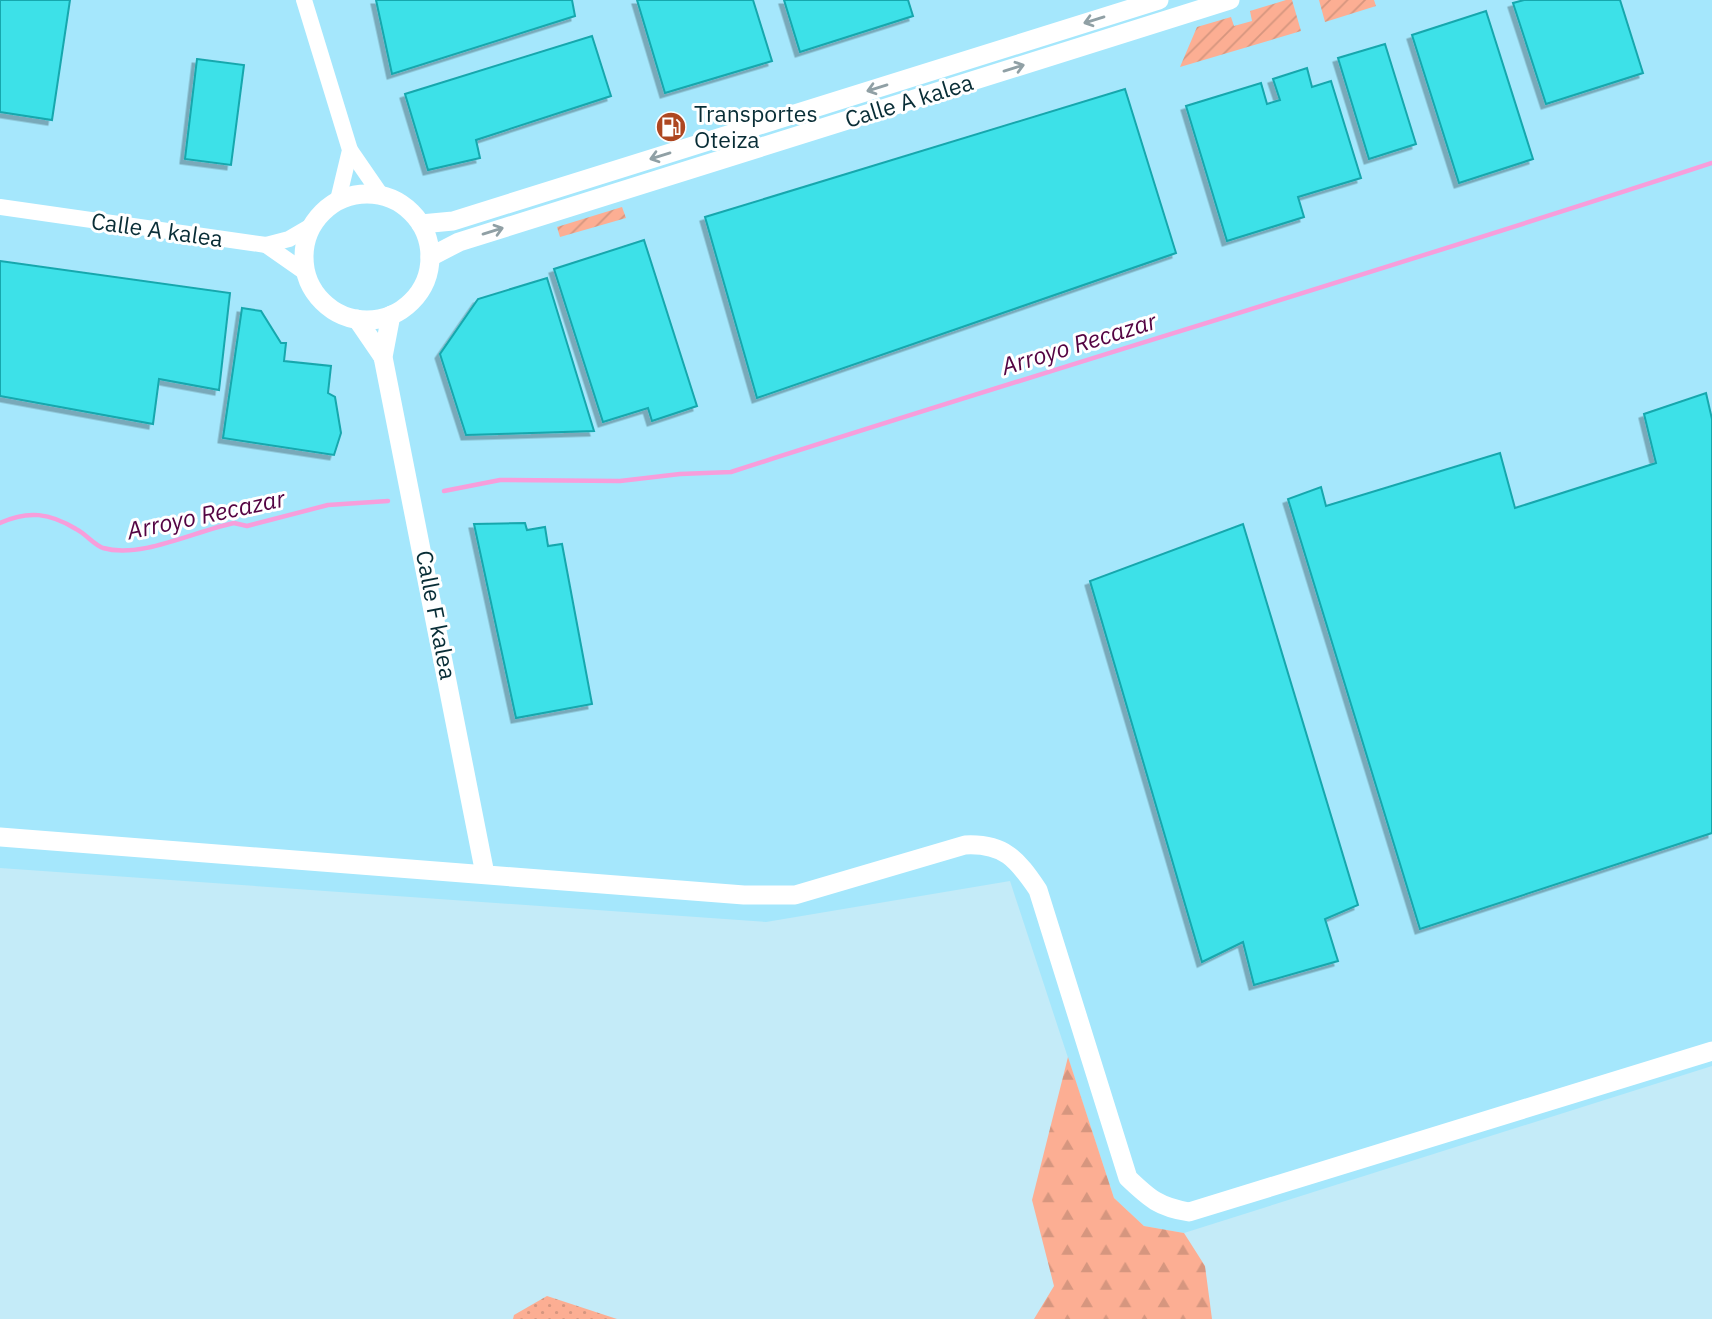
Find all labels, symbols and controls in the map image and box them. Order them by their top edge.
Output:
one-way arrow [1083,15,1105,28]
one-way arrow [1003,60,1025,73]
street label: Calle A kalea [841,66,977,134]
one-way arrow [866,83,888,96]
place label: Transportes Oteiza [694,98,818,154]
fuel station icon: Transportes Oteiza [654,110,688,144]
one-way arrow [649,151,671,164]
street label: Calle A kalea [89,205,225,253]
one-way arrow [482,223,504,236]
water label: Arroyo Recazar [996,304,1161,382]
water label: Arroyo Recazar [123,481,289,547]
street label: Calle F kalea [410,548,464,682]

